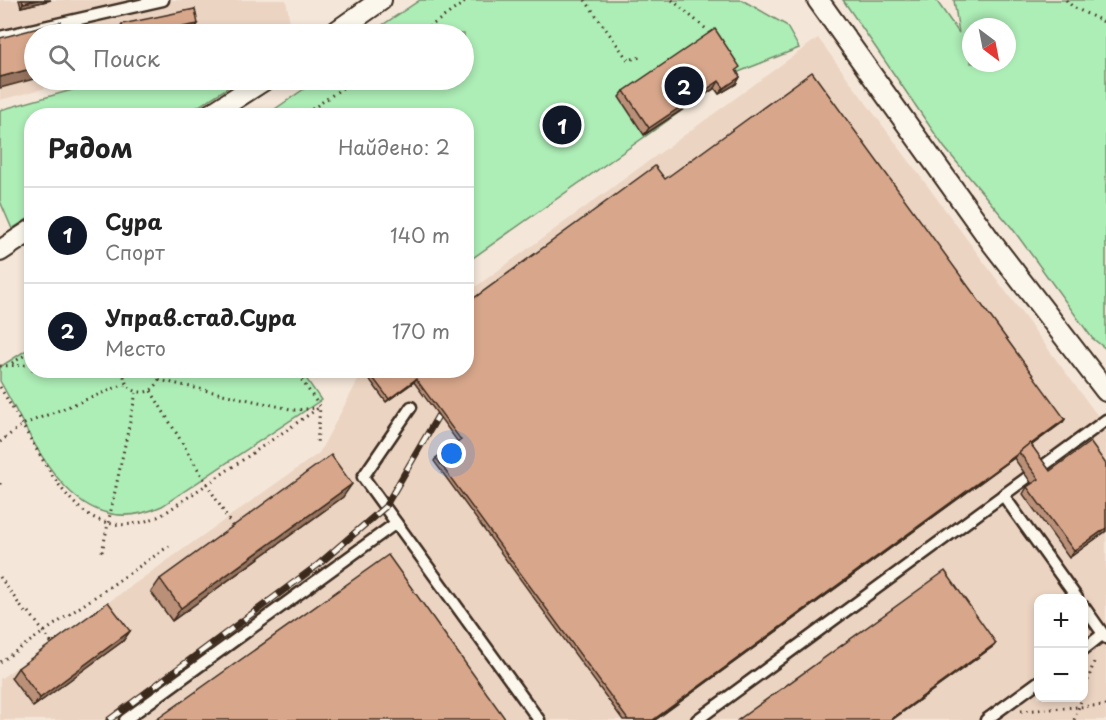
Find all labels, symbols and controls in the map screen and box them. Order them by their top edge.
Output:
north arrow [962,18,1016,72]
search box [24,24,474,90]
icon: search [45,41,78,74]
text: Поиск [93,41,160,74]
pin: 2 [664,64,704,109]
pin: 1 [542,102,582,148]
text: Рядом [48,128,133,167]
text: Найдено: 2 [338,132,450,162]
text: Сура [105,204,162,237]
text: 1 [63,220,72,250]
text: 140 m [390,220,450,250]
text: Спорт [105,237,165,267]
text: Управ.стад.Сура [105,300,296,333]
text: 2 [60,316,75,346]
text: 170 m [392,316,450,346]
text: Место [105,333,166,363]
your location [437,439,466,468]
map controls [1034,594,1088,702]
button: + [1034,594,1088,648]
button: − [1034,648,1088,702]

